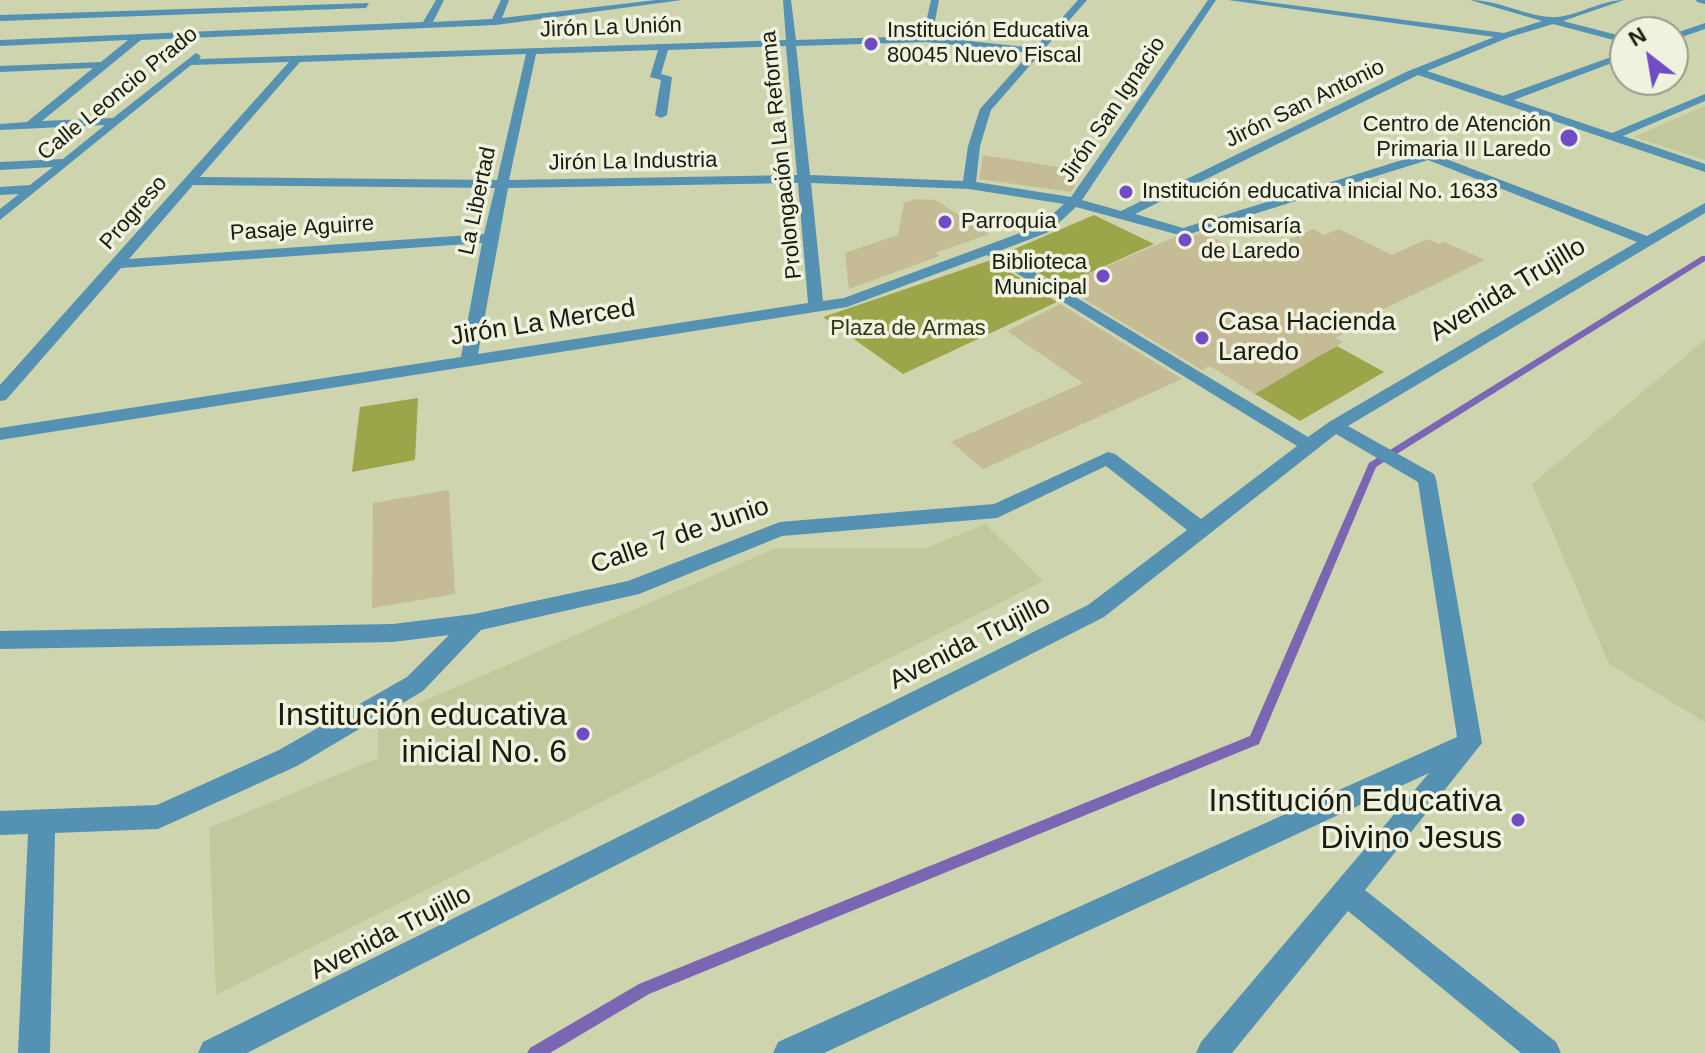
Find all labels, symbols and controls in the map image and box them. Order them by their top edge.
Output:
street label: Jirón La Unión [540,12,682,44]
north arrow [1609,16,1689,96]
place label: Institución Educativa 80045 Nuevo Fiscal [887,18,1089,70]
street label: Calle Leoncio Prado [33,21,203,167]
text: N [1624,22,1651,52]
street label: Prolongación La Reforma [756,30,808,280]
street label: Jirón San Ignacio [1055,32,1171,188]
marker: Institución Educativa 80045 Nuevo Fiscal [862,35,880,53]
street label: Jirón San Antonio [1221,54,1389,154]
place label: Centro de Atención Primaria II Laredo [1363,112,1551,164]
marker: Centro de Atención Primaria II Laredo [1558,127,1580,149]
street label: La Libertad [454,144,502,258]
street label: Jirón La Industria [548,147,718,177]
street label: Progreso [95,171,173,255]
place label: Institución educativa inicial No. 1633 [1142,179,1498,205]
marker: Institución educativa inicial No. 1633 [1117,183,1135,201]
place label: Parroquia [961,209,1056,235]
street label: Pasaje Aguirre [229,211,375,247]
marker: Parroquia [936,213,954,231]
place label: Comisaría de Laredo [1201,214,1301,266]
marker: Comisaría de Laredo [1176,231,1194,249]
street label: Avenida Trujillo [1424,231,1592,349]
place label: Biblioteca Municipal [992,250,1087,302]
marker: Biblioteca Municipal [1094,267,1112,285]
street label: Jirón La Merced [448,293,638,353]
place label: Casa Hacienda Laredo [1218,307,1396,368]
park label: Plaza de Armas [830,316,986,342]
marker: Casa Hacienda Laredo [1193,329,1211,347]
street label: Calle 7 de Junio [587,491,773,581]
street label: Avenida Trujillo [884,589,1056,697]
place label: Institución educativa inicial No. 6 [277,697,567,772]
marker: Institución educativa inicial No. 6 [574,725,592,743]
place label: Institución Educativa Divino Jesus [1208,783,1502,858]
marker: Institución Educativa Divino Jesus [1509,811,1527,829]
street label: Avenida Trujillo [305,879,477,987]

